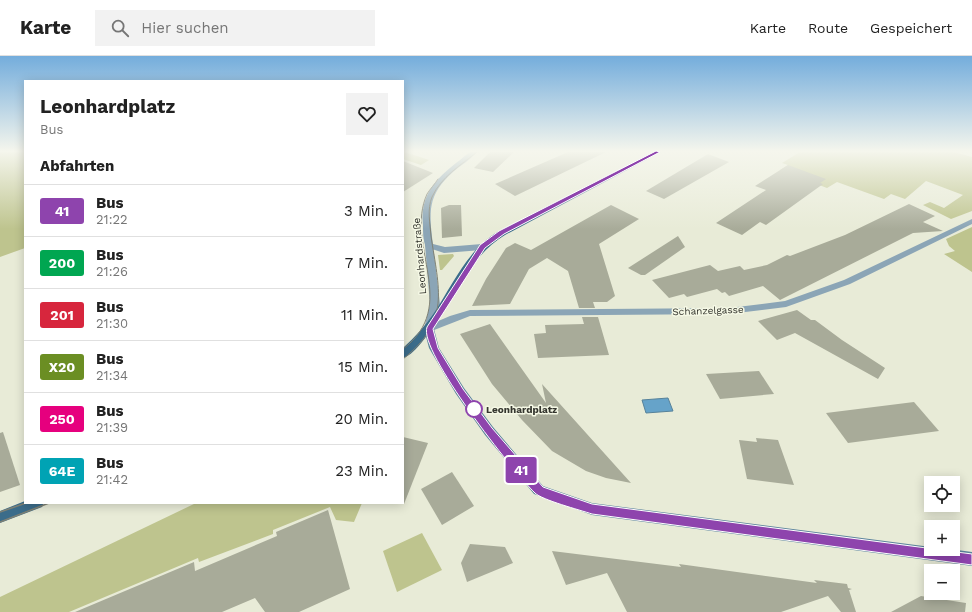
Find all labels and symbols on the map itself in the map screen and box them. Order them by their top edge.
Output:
street label: Leonhardstraße [411,217,428,295]
street label: Schanzelgasse [672,304,744,317]
marker: Leonhardplatz [465,400,483,418]
place label: Leonhardplatz [486,404,557,415]
line badge: 41 [503,457,539,483]

